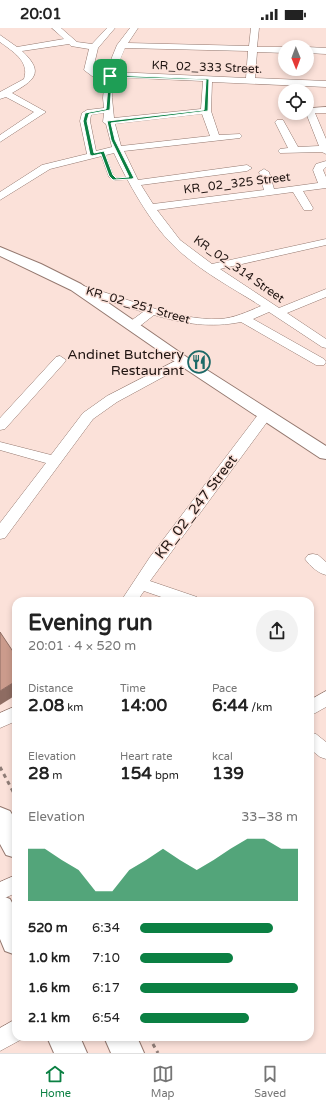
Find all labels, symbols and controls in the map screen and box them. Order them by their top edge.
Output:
text: 20:01 [20,5,62,23]
north arrow [278,40,314,76]
map controls [278,40,314,120]
street label: KR_02_333 Street. [151,58,263,76]
pin [93,59,127,93]
icon: arrive [99,65,121,87]
button: locate [278,84,314,120]
street label: KR_02_325 Street [183,169,292,197]
street label: KR_02_314 Street [191,232,287,306]
street label: KR_02_251 Street [84,283,192,327]
place label: Andinet Butchery Restaurant [67,346,185,379]
restaurant icon: Andinet Butchery Restaurant [186,349,212,375]
street label: KR_02_247 Street [151,451,241,562]
text: Evening run [28,610,153,636]
button: share [256,610,298,652]
text: 20:01 · 4 × 520 m [28,638,136,654]
text: Distance [28,682,73,695]
text: Time [120,682,146,695]
text: Pace [212,682,237,695]
text: 2.08 [28,695,64,716]
text: 14:00 [120,695,167,716]
text: 6:44 [212,695,248,716]
text: km [64,701,83,714]
text: /km [248,701,272,714]
text: Elevation [28,750,76,763]
text: Heart rate [120,750,172,763]
text: kcal [212,750,233,763]
text: 28 [28,763,49,784]
text: 154 [120,763,152,784]
text: 139 [212,763,244,784]
text: m [49,769,62,782]
text: bpm [152,769,179,782]
text: Elevation [28,809,85,825]
text: 33–38 m [241,809,298,825]
text: 520 m [28,920,68,936]
text: 6:34 [92,920,120,936]
text: 1.0 km [28,950,70,966]
text: 7:10 [92,950,120,966]
text: 1.6 km [28,980,70,996]
text: 6:17 [92,980,120,996]
text: 2.1 km [28,1010,70,1026]
text: 6:54 [92,1010,120,1026]
tab: Home [40,1063,71,1100]
tab: Map [151,1063,175,1100]
tab: Saved [254,1063,286,1100]

